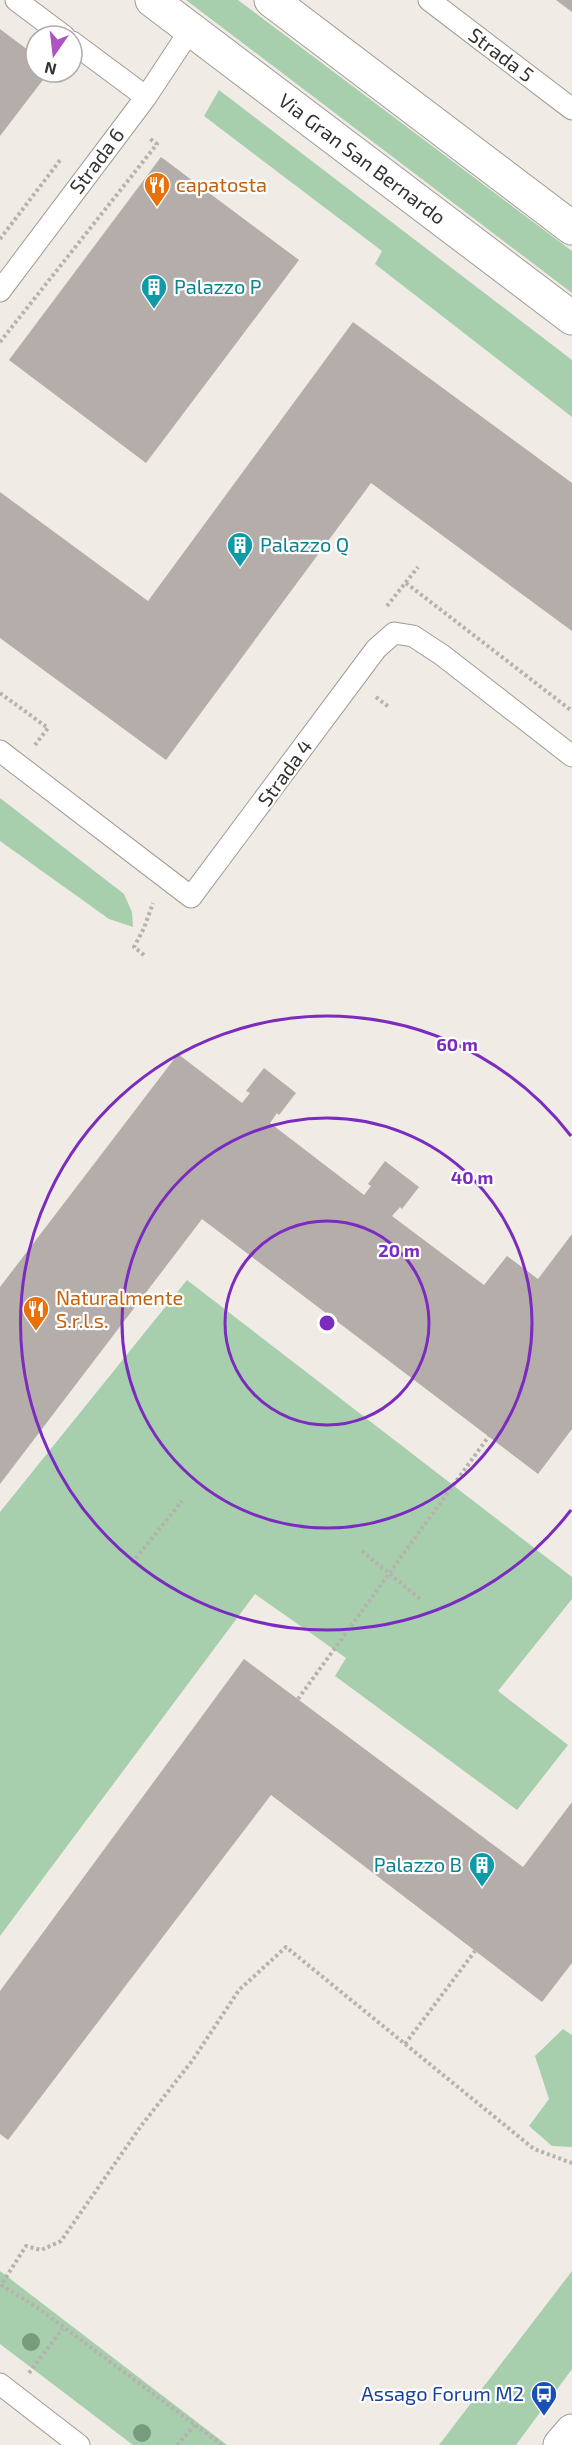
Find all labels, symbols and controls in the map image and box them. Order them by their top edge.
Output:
street label: Strada 5 [464,22,539,86]
north arrow [24,24,84,84]
text: N [42,58,58,80]
street label: Via Gran San Bernardo [274,88,451,229]
street label: Strada 6 [64,123,129,198]
restaurant icon: capatosta [142,170,172,208]
place label: capatosta [176,172,267,196]
building icon: Palazzo P [139,272,169,310]
place label: Palazzo P [174,274,262,298]
building icon: Palazzo Q [225,530,255,568]
place label: Palazzo Q [260,532,349,556]
street label: Strada 4 [252,734,317,811]
text: 60 m [436,1033,478,1055]
text: 40 m [451,1166,493,1188]
text: 20 m [378,1239,420,1261]
place label: Naturalmente S.r.l.s. [56,1285,183,1332]
restaurant icon: Naturalmente S.r.l.s. [21,1294,51,1332]
centre of rings [317,1313,337,1333]
building icon: Palazzo B [467,1850,497,1888]
place label: Palazzo B [374,1852,462,1876]
bus stop icon: Assago Forum M2 [529,2379,559,2417]
place label: Assago Forum M2 [361,2381,524,2405]

